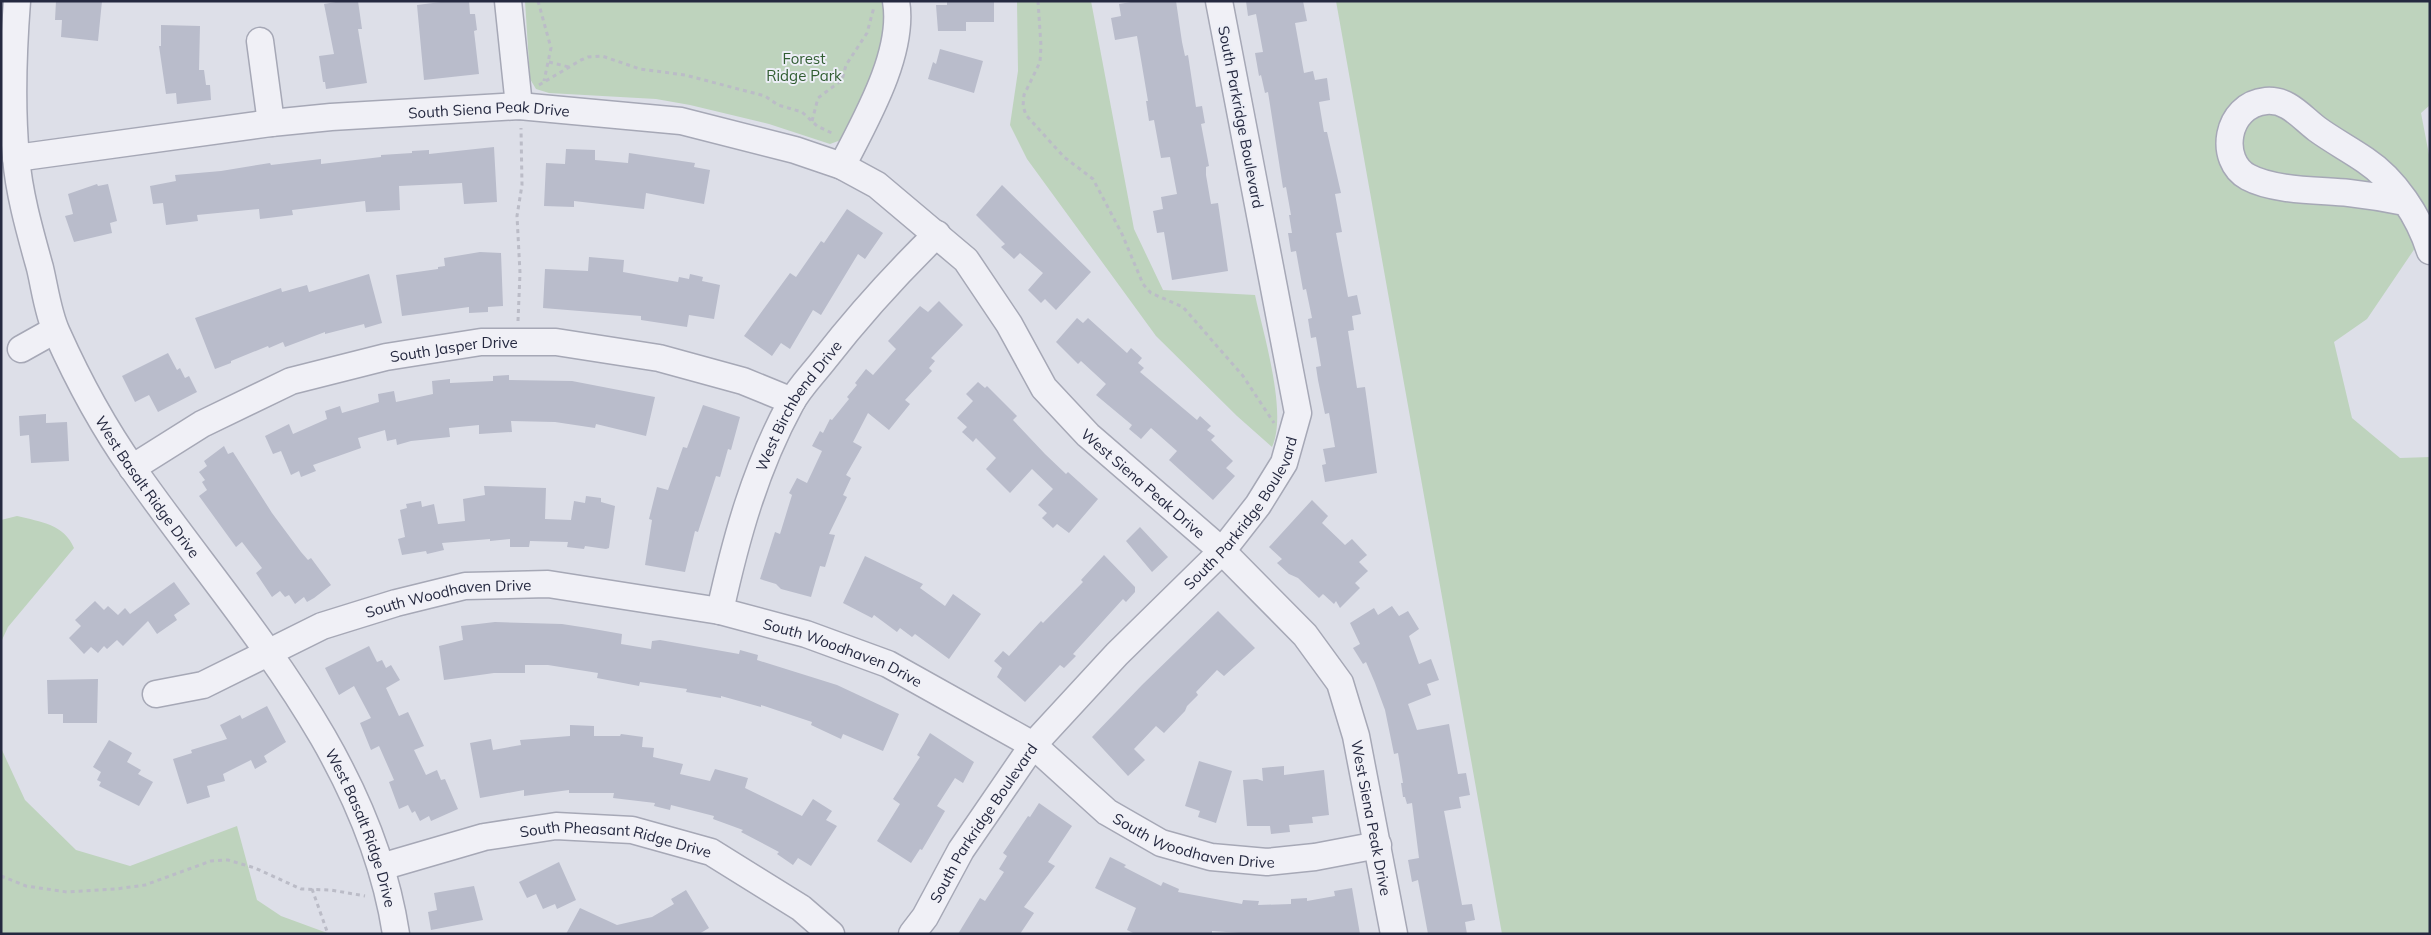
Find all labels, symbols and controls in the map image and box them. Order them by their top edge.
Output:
street label: South Parkridge Boulevard [1214,24,1268,210]
park label: Forest Ridge Park [766,49,842,85]
street label: South Siena Peak Drive [408,96,571,122]
street label: South Jasper Drive [389,333,518,366]
street label: West Birchbend Drive [751,336,845,474]
street label: West Basalt Ridge Drive [92,412,204,561]
street label: West Siena Peak Drive [1078,424,1209,542]
street label: South Parkridge Boulevard [1179,434,1301,593]
street label: South Woodhaven Drive [363,575,532,622]
street label: South Woodhaven Drive [761,613,926,691]
street label: West Siena Peak Drive [1347,738,1396,897]
street label: South Parkridge Boulevard [925,740,1041,906]
street label: West Basalt Ridge Drive [322,745,400,909]
street label: South Woodhaven Drive [1110,808,1276,872]
street label: South Pheasant Ridge Drive [518,816,714,861]

